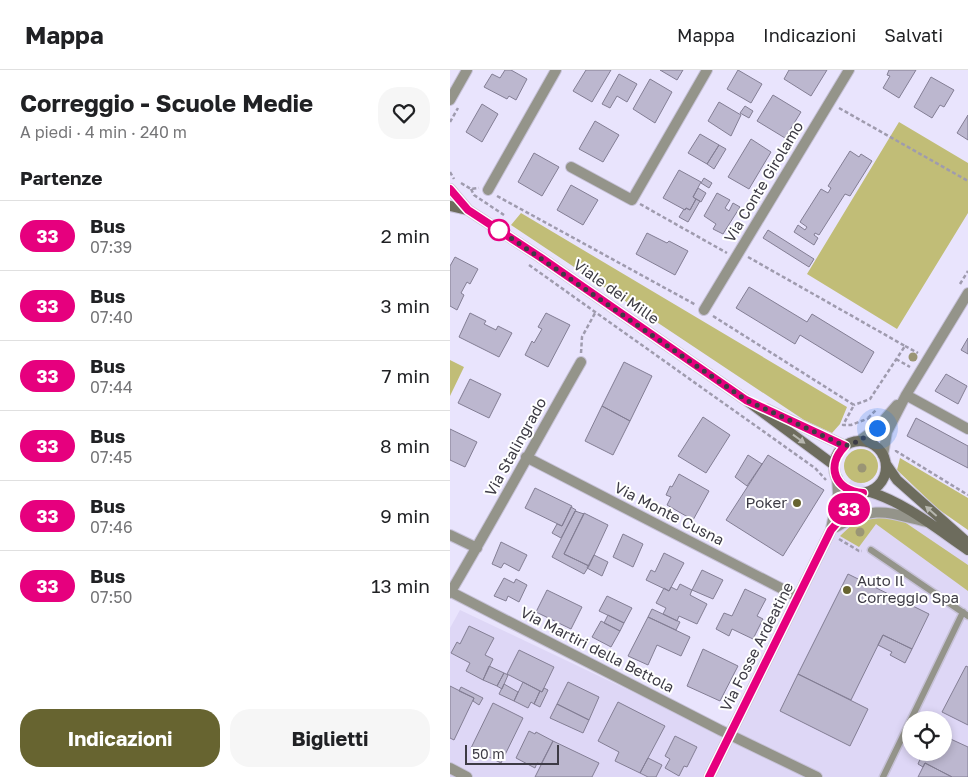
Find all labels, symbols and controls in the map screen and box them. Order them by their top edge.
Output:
text: Mappa [25,20,104,49]
text: Mappa [677,24,735,46]
text: Indicazioni [763,24,856,46]
text: Salvati [884,24,943,46]
button: heart [378,87,430,139]
text: Correggio - Scuole Medie [20,88,313,117]
street label: Via Conte Girolamo [720,118,806,245]
text: A piedi · 4 min · 240 m [20,122,187,142]
text: Partenze [20,166,102,189]
text: Bus [90,214,125,237]
unlabelled marker [488,219,510,241]
text: 2 min [381,224,430,247]
text: 33 [37,225,58,247]
text: 07:39 [90,237,132,257]
street label: Viale dei Mille [570,255,663,328]
text: Bus [90,284,125,307]
text: 3 min [381,294,430,317]
text: 33 [37,295,58,317]
text: 07:40 [90,307,133,327]
text: Bus [90,354,125,377]
text: 7 min [382,364,430,387]
text: 33 [37,365,58,387]
text: 07:44 [90,377,133,397]
street label: Via Stalingrado [481,394,550,499]
your location [865,416,890,441]
text: Bus [90,424,125,447]
text: 8 min [380,434,430,457]
one-way arrow [792,434,806,444]
text: 33 [37,435,58,457]
text: 07:45 [90,447,132,467]
street label: Via Monte Cusna [612,478,727,549]
place label: Poker [746,493,787,511]
line badge: 33 [826,493,872,525]
text: Bus [90,494,125,517]
marker: Poker [791,497,803,509]
text: 33 [838,498,860,520]
text: 9 min [380,504,430,527]
text: 33 [37,505,58,527]
one-way arrow [926,505,938,517]
text: 07:46 [90,517,133,537]
text: Bus [90,564,125,587]
place label: Auto Il Correggio Spa [857,571,959,606]
text: 13 min [371,574,430,597]
text: 33 [37,575,58,597]
street label: Via Fosse Ardeatine [716,579,797,714]
marker: Auto Il Correggio Spa [841,584,853,596]
text: 07:50 [90,587,132,607]
street label: Via Martiri della Bettola [518,602,677,696]
button: Indicazioni [20,709,220,767]
button: Biglietti [230,709,430,767]
map controls [902,711,952,761]
button: locate [902,711,952,761]
scale bar [465,742,559,765]
text: 50 m [472,745,505,762]

